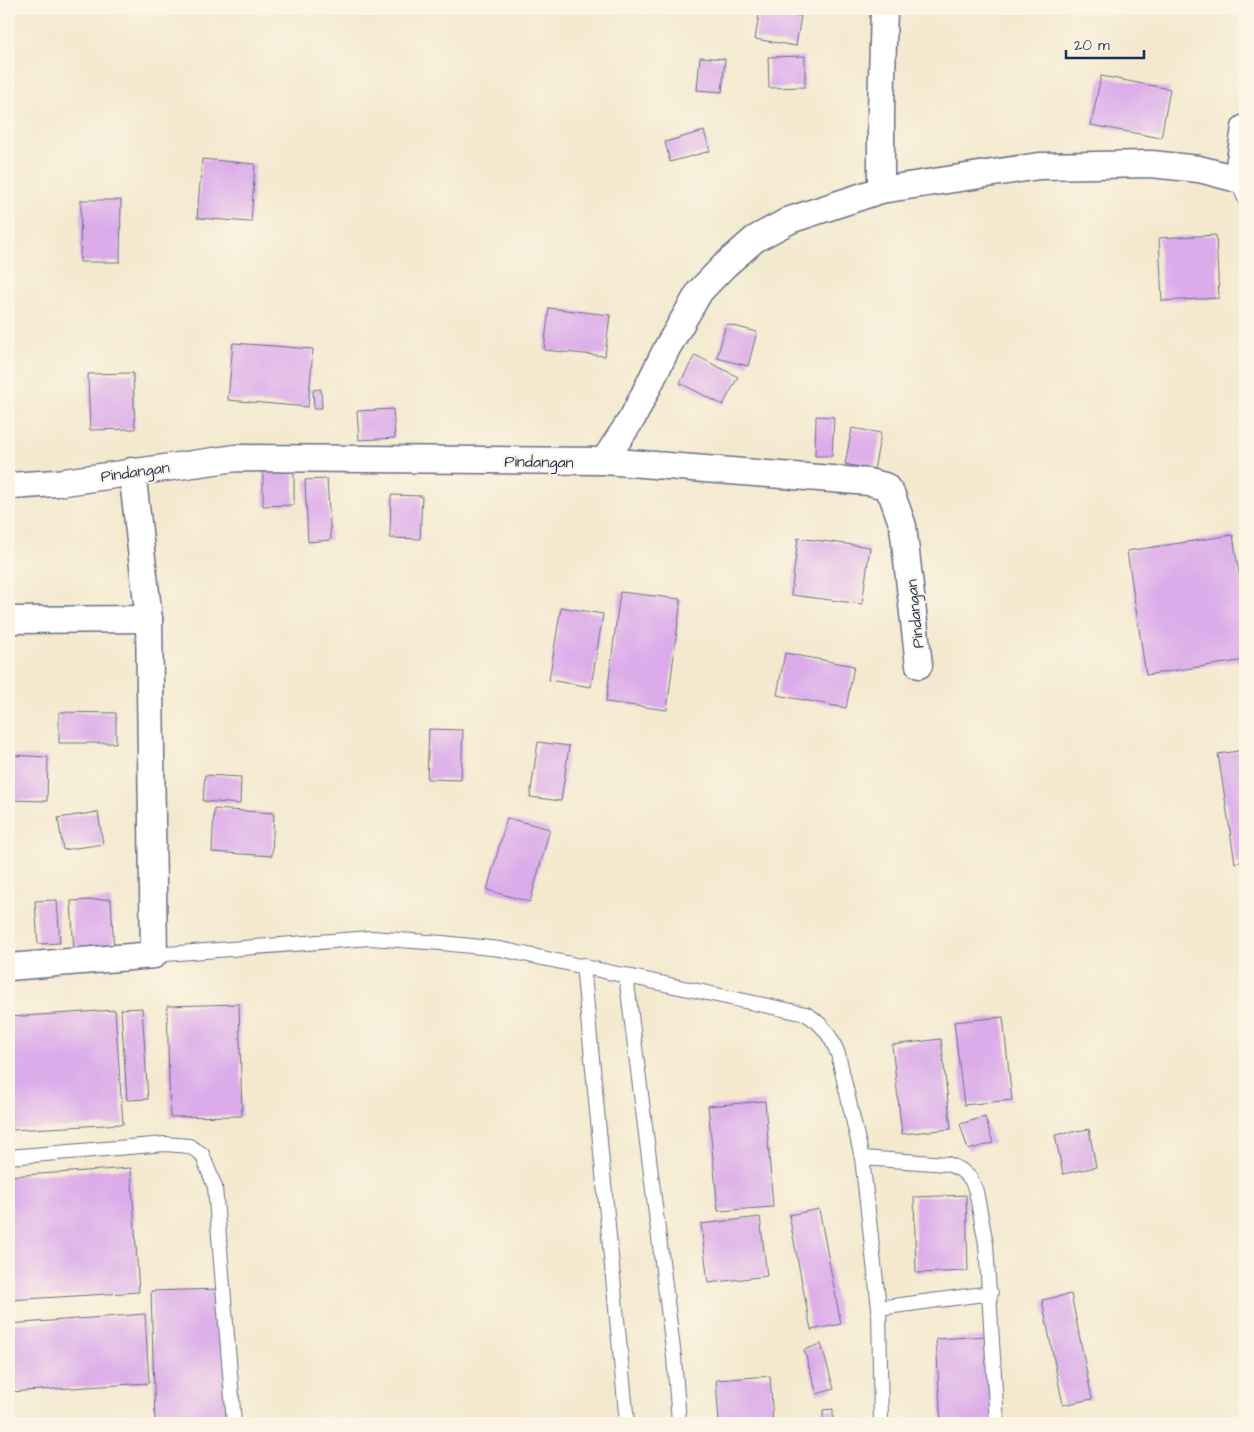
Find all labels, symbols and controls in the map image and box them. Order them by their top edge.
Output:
scale bar [1066,28,1144,60]
text: 20 m [1074,35,1110,56]
street label: Pindangan [504,450,574,475]
street label: Pindangan [99,456,171,489]
street label: Pindangan [900,578,931,650]

